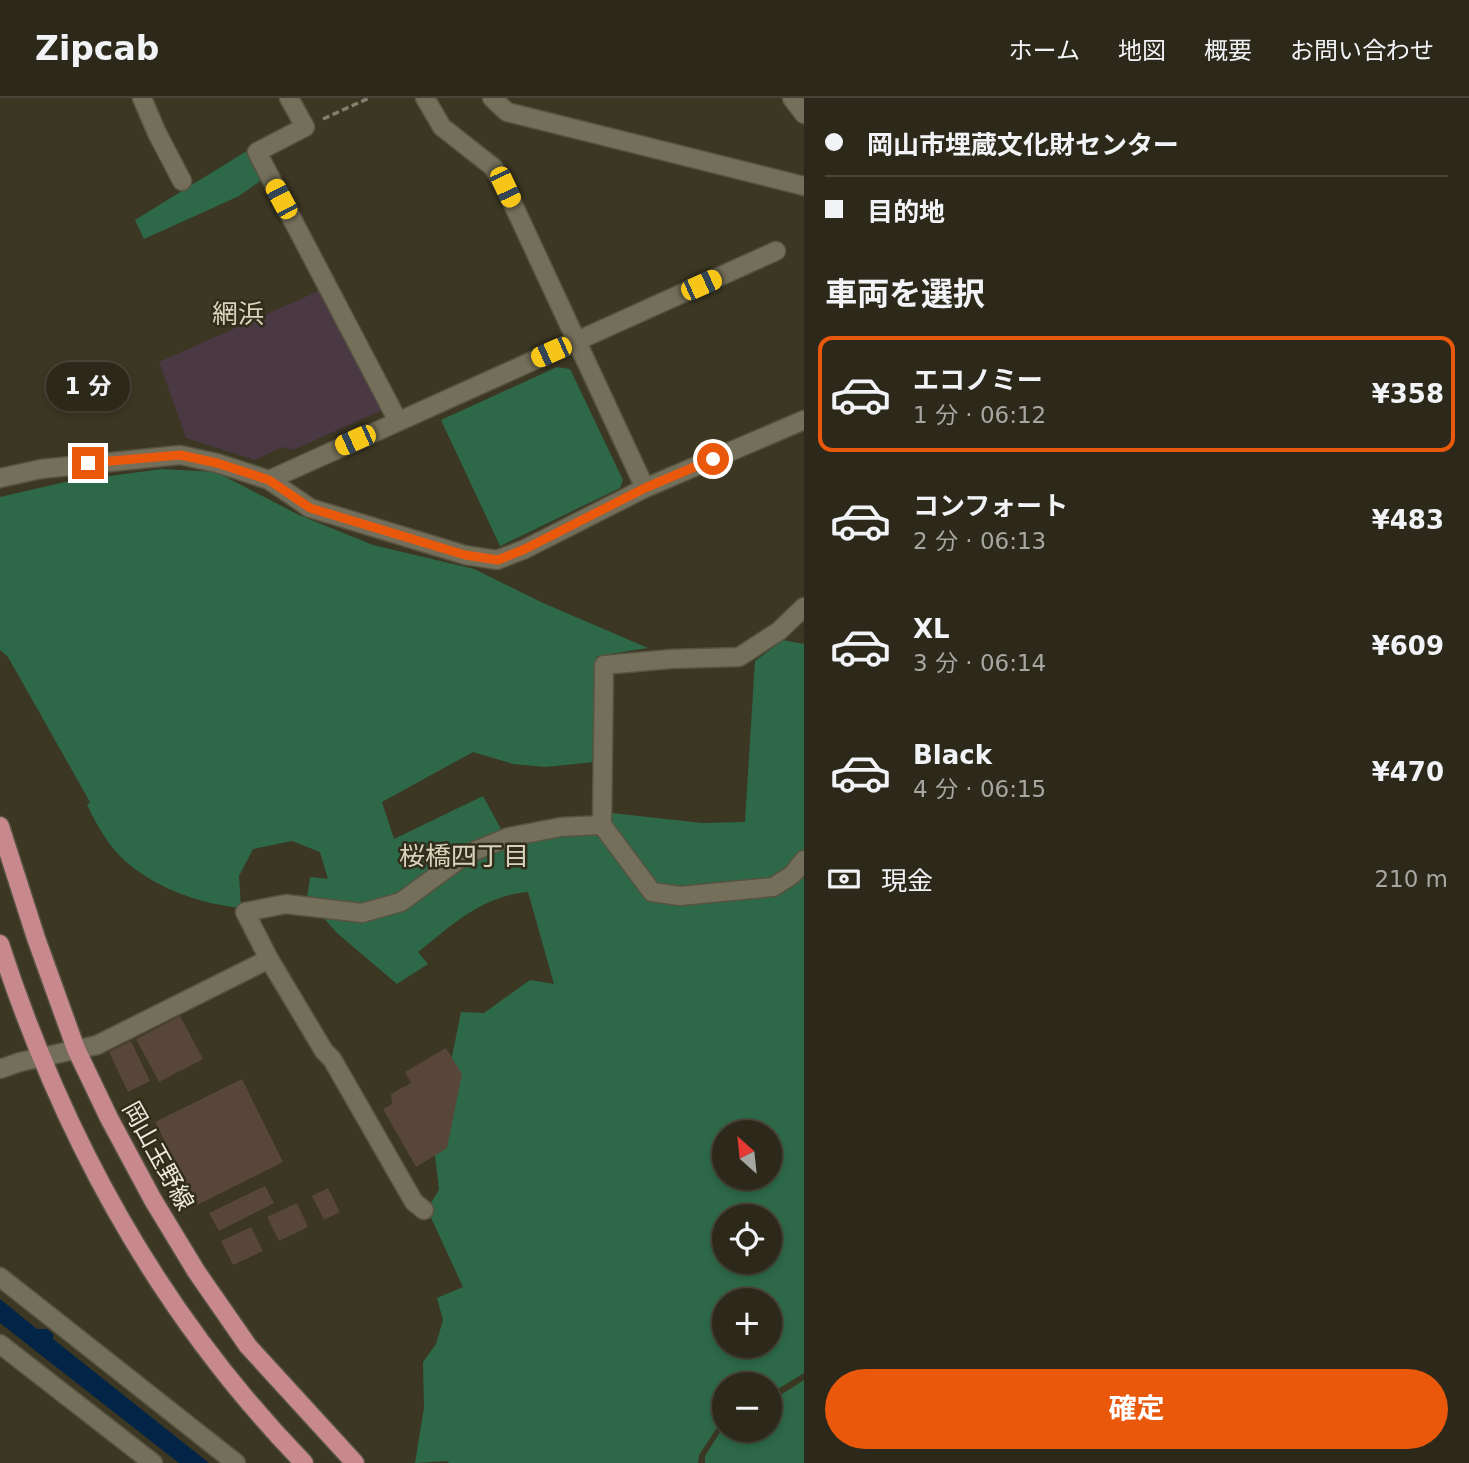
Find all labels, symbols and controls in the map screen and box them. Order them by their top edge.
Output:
text: Zipcab [35,29,159,68]
text: ホーム [1009,37,1080,65]
text: 地図 [1118,37,1166,65]
text: 概要 [1204,37,1252,65]
text: お問い合わせ [1290,37,1434,65]
text: 岡山市埋蔵文化財センター [867,130,1179,160]
car [487,164,524,210]
car [262,176,301,222]
text: 目的地 [867,197,945,227]
car [678,267,725,303]
text: 車両を選択 [825,275,985,313]
district label: 網浜 [212,299,264,329]
car [528,334,575,370]
callout: 1 分 [46,362,130,410]
icon: car [829,363,892,426]
text: エコノミー [913,365,1043,395]
text: 1 分 [64,373,112,399]
text: ¥358 [1372,379,1444,409]
text: 1 分 · 06:12 [913,402,1046,428]
car [332,422,379,458]
route start [697,443,729,475]
route end [72,447,104,479]
icon: car [829,489,892,552]
text: コンフォート [913,491,1068,521]
text: ¥483 [1372,505,1444,535]
text: 2 分 · 06:13 [913,528,1046,554]
text: XL [913,614,950,644]
icon: car [829,615,892,678]
text: ¥609 [1372,631,1444,661]
text: 3 分 · 06:14 [913,650,1046,676]
text: Black [913,740,992,770]
icon: car [829,741,892,804]
text: ¥470 [1372,757,1444,787]
text: 4 分 · 06:15 [913,776,1046,802]
district label: 桜橋四丁目 [399,841,529,871]
icon: cash [825,860,863,898]
text: 現金 [881,866,933,896]
text: 210 m [1374,866,1448,892]
street label: 岡山玉野線 [117,1097,199,1215]
north arrow [712,1120,782,1190]
map controls [712,1120,782,1442]
button: locate [712,1204,782,1274]
button: + [712,1288,782,1358]
button: 確定 [825,1369,1448,1449]
button: − [712,1372,782,1442]

